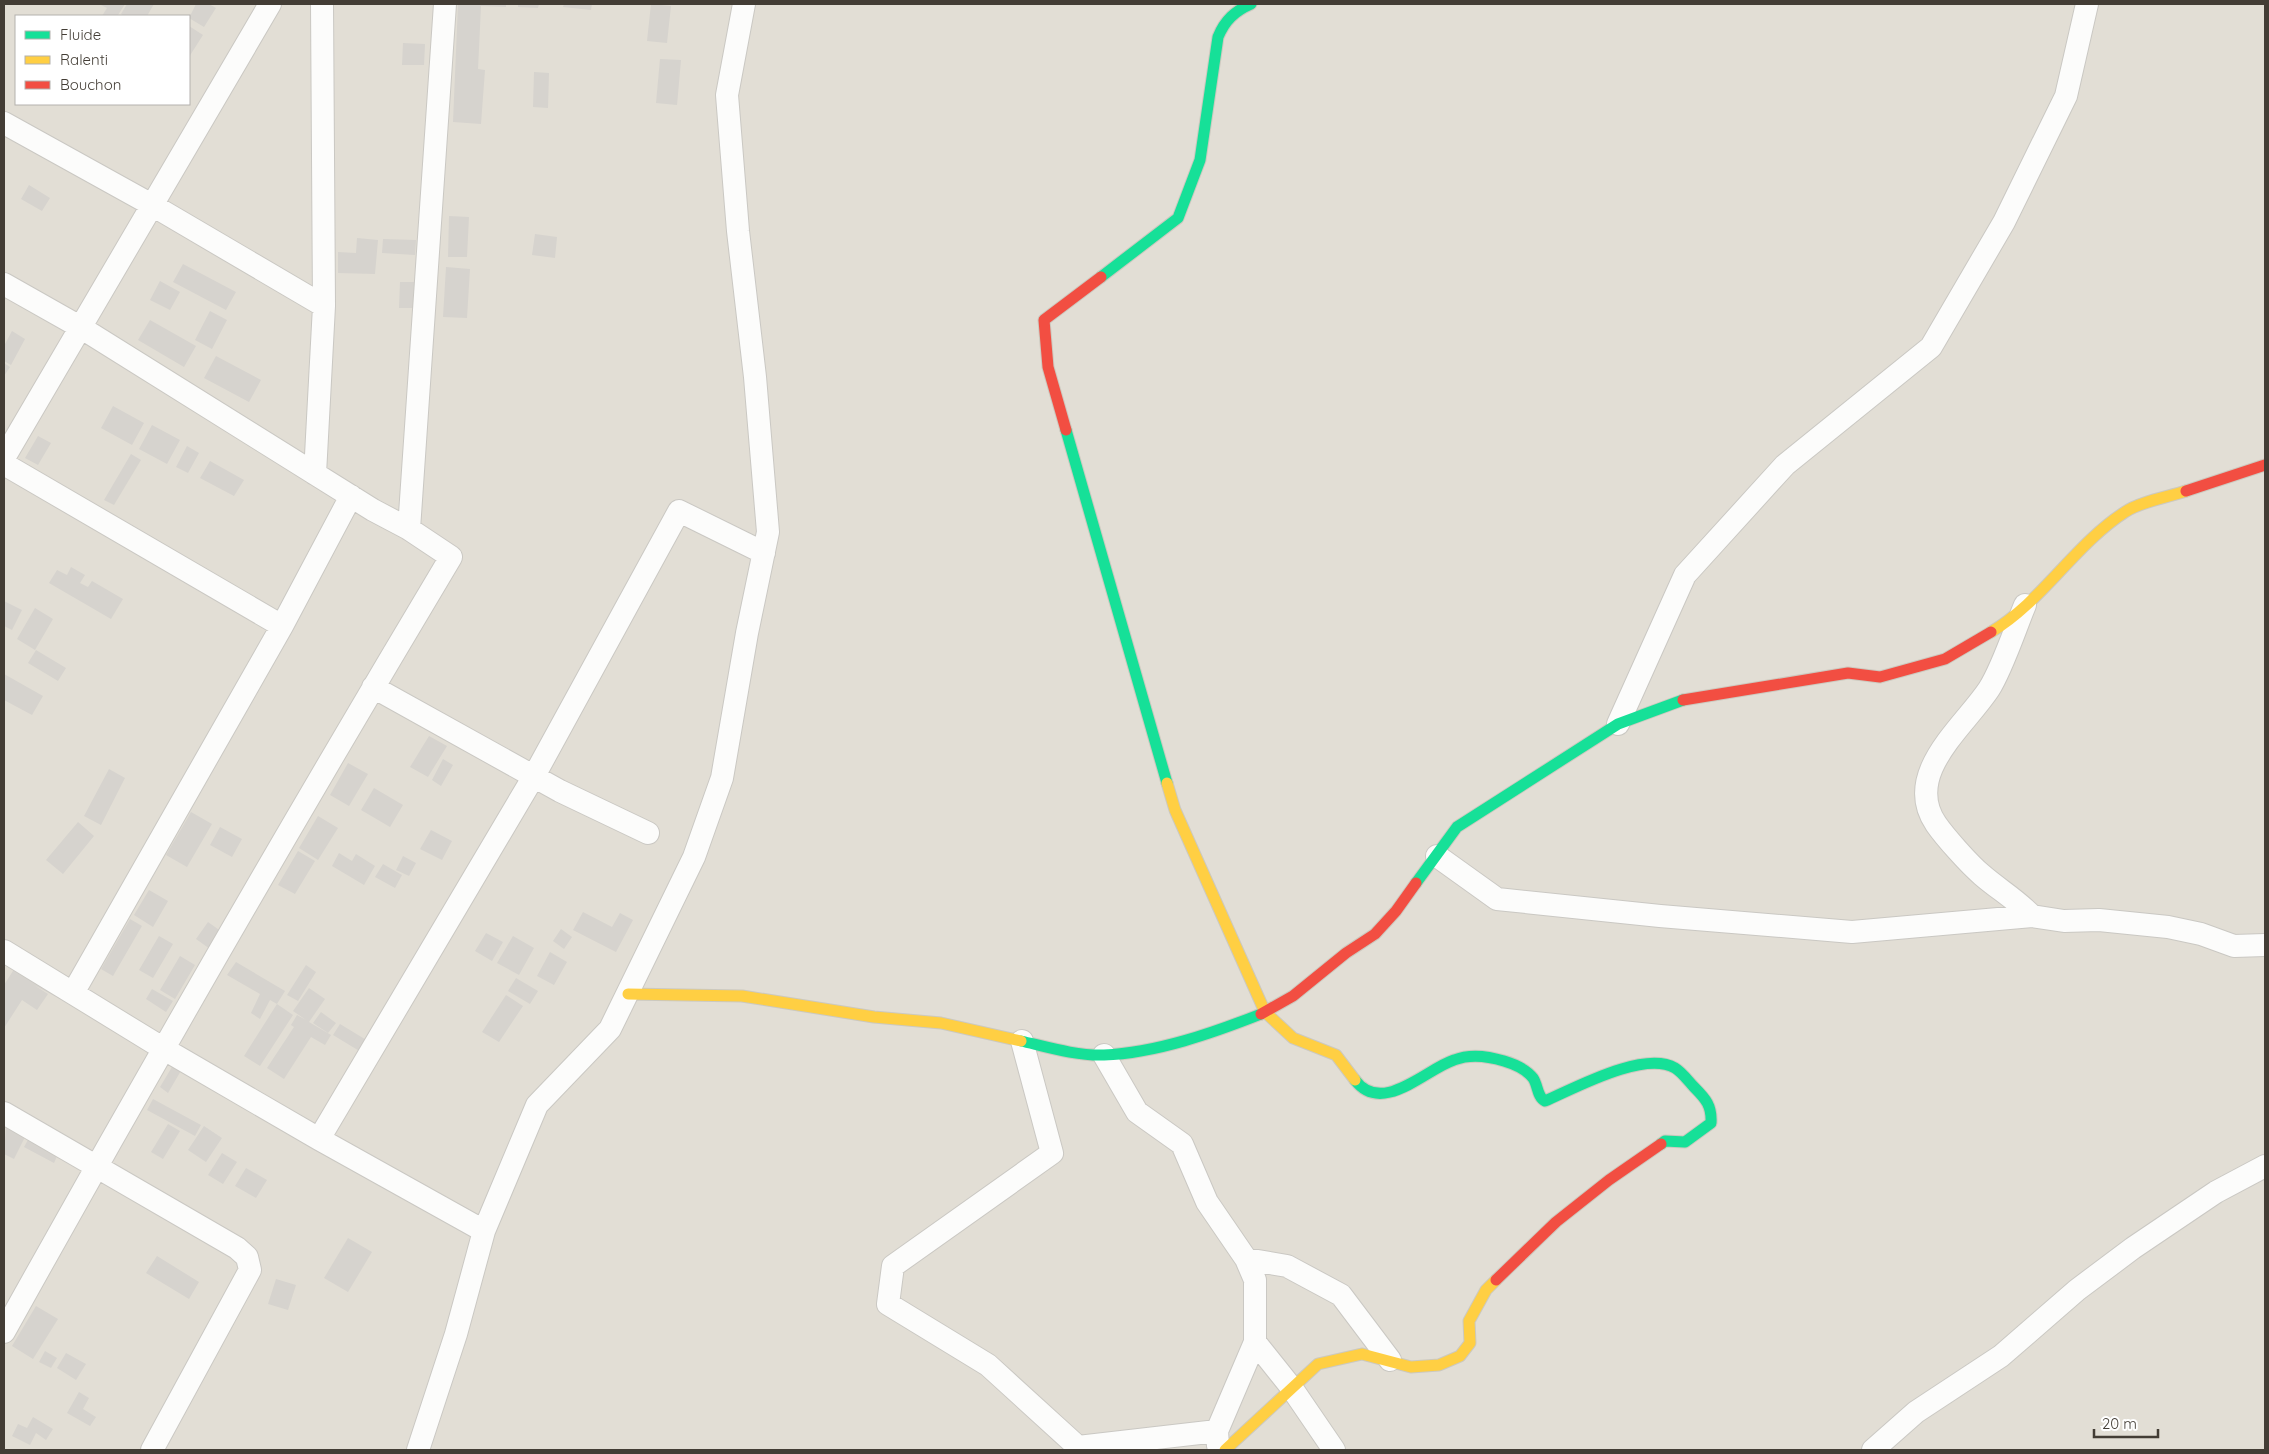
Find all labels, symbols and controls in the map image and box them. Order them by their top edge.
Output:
legend [15,15,190,105]
text: Fluide [60,25,101,44]
text: Ralenti [60,50,108,69]
text: Bouchon [60,75,121,94]
scale bar [2094,1406,2158,1438]
text: 20 m [2102,1414,2137,1433]

